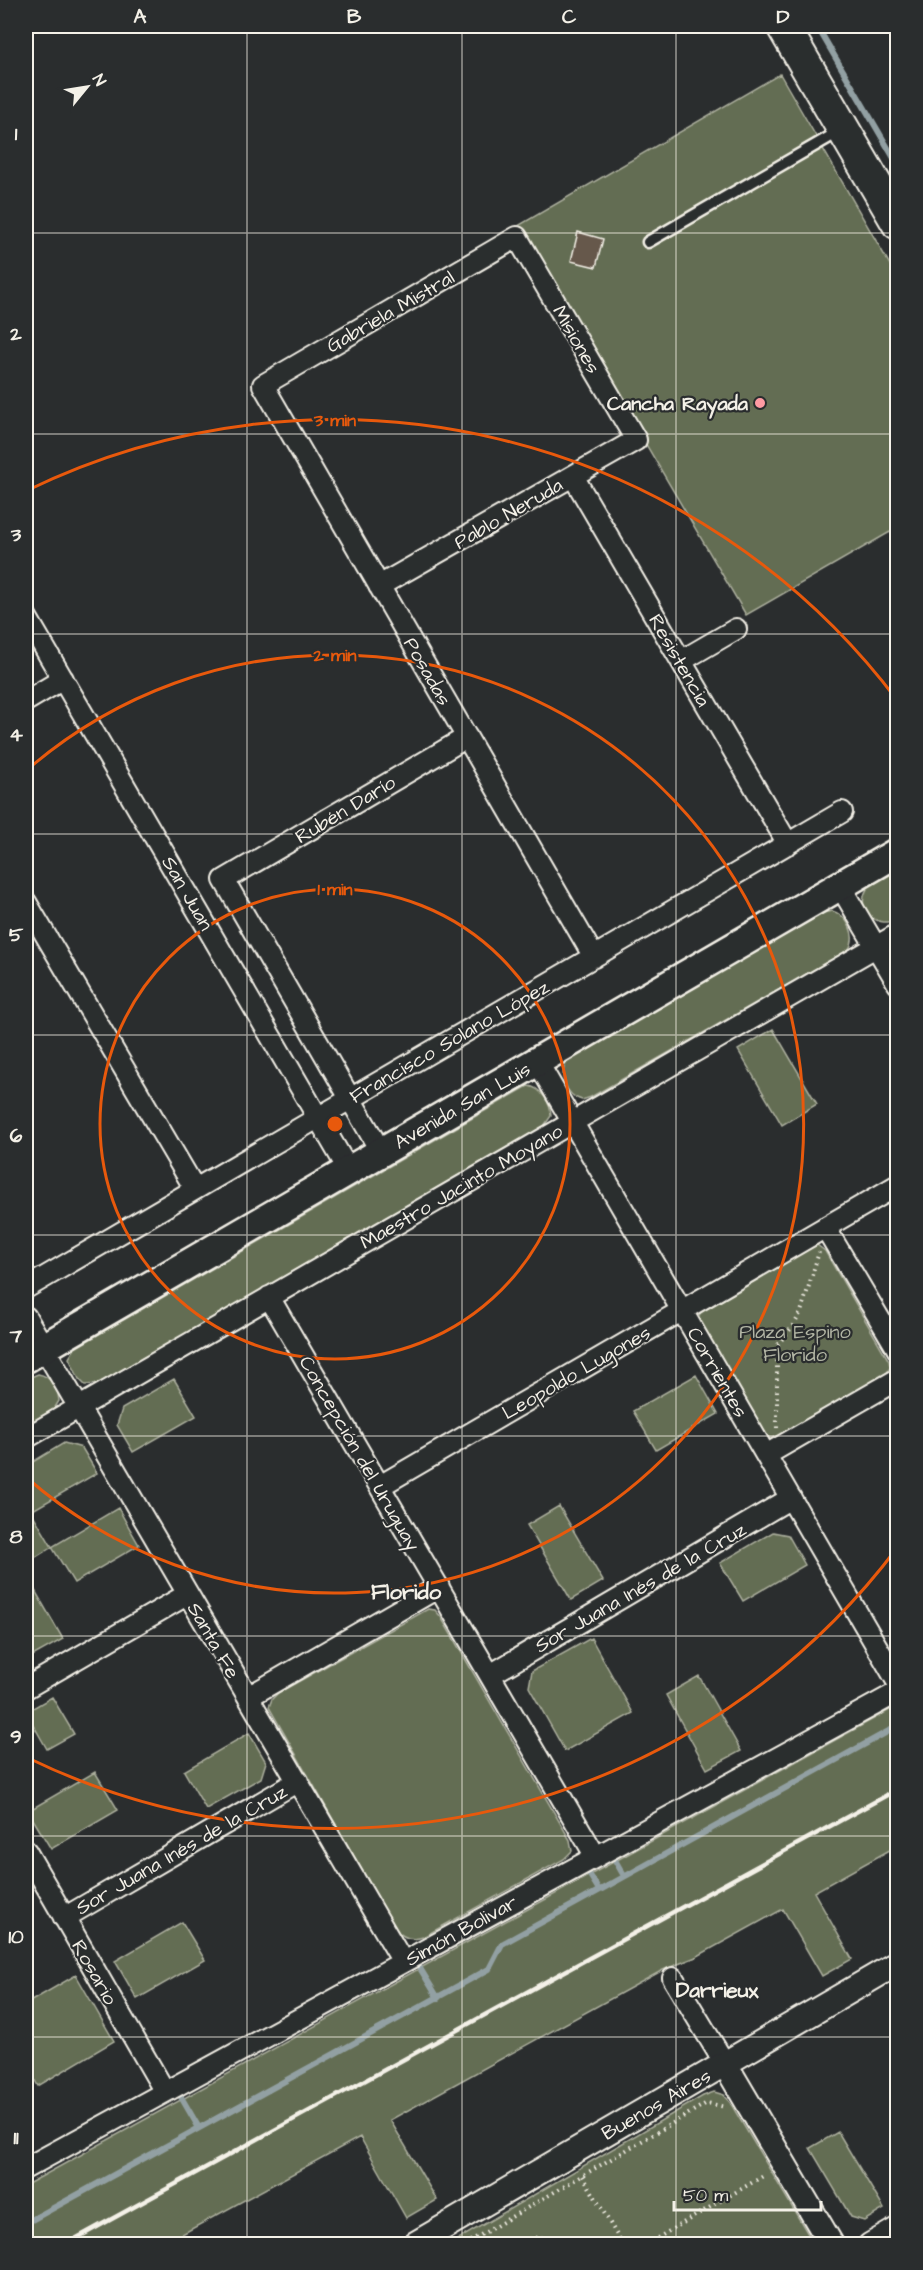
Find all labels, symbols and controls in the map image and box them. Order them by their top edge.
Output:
text: A [134,3,147,31]
text: B [347,3,362,31]
text: C [562,3,577,31]
text: D [777,3,790,31]
north arrow [57,57,117,117]
text: N [87,70,111,90]
text: 1 [15,120,18,148]
street label: Gabriela Mistral [321,264,460,360]
street label: Misiones [545,300,607,379]
text: 2 [9,320,22,348]
place label: Cancha Rayada [607,390,749,419]
marker: Cancha Rayada [753,396,767,410]
text: 3 min [313,408,356,433]
street label: Pablo Neruda [449,471,568,556]
text: 3 [10,521,22,549]
street label: Resistencia [641,609,717,712]
street label: Posadas [396,632,458,711]
text: 2 min [312,643,357,668]
text: 4 [9,721,23,749]
street label: Rubén Darío [290,769,401,851]
street label: San Juan [155,851,220,936]
text: 1 min [317,877,353,902]
text: 5 [9,921,24,949]
street label: Francisco Solano López [344,973,555,1111]
street label: Avenida San Luis [389,1055,536,1156]
centre of rings [325,1114,345,1134]
street label: Maestro Jacinto Moyano [355,1117,569,1257]
text: 6 [10,1122,23,1150]
park label: Plaza Espino Florido [739,1318,851,1369]
street label: Leopoldo Lugones [497,1319,656,1428]
text: 7 [9,1322,23,1350]
street label: Corrientes [680,1322,754,1423]
street label: Concepción del Uruguay [291,1351,427,1557]
street label: Sor Juana Inés de la Cruz [530,1516,751,1660]
text: 8 [10,1523,23,1551]
district label: Florido [371,1577,442,1608]
street label: Santa Fe [180,1597,246,1684]
text: 9 [10,1723,22,1751]
street label: Sor Juana Inés de la Cruz [71,1778,292,1922]
street label: Simón Bolivar [400,1889,522,1973]
text: 10 [8,1923,24,1951]
street label: Rosario [64,1935,124,2010]
district label: Darrieux [676,1976,759,2005]
street label: Buenos Aires [597,2062,716,2148]
text: 11 [13,2124,19,2152]
scale bar [674,2174,821,2212]
text: 50 m [683,2183,728,2208]

